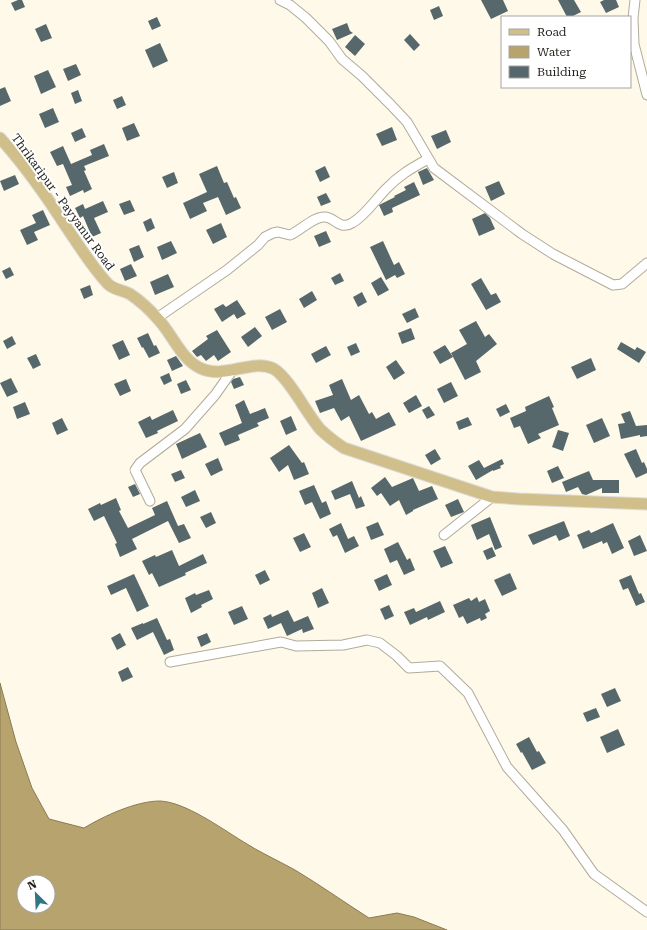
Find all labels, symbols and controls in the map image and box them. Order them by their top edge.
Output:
legend [501,16,631,88]
text: Road [537,25,567,39]
text: Water [537,45,571,59]
text: Building [537,65,586,79]
street label: Thrikaripur - Payyanur Road [9,131,117,273]
north arrow [16,874,56,914]
text: N [26,877,39,893]

